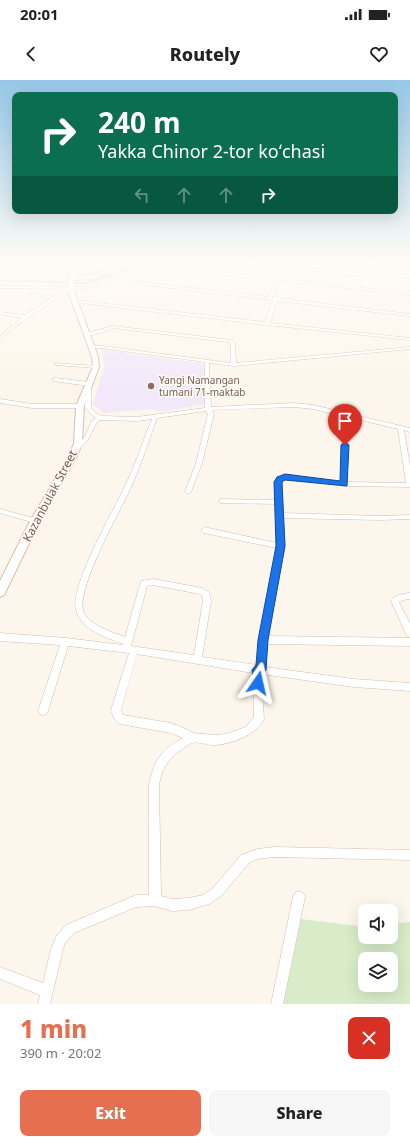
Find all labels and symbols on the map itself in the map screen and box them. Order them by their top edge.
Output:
place label: Yangi Namangan tumani 71-maktab [159,373,245,399]
marker: Yangi Namangan tumani 71-maktab [146,381,156,391]
pin [328,404,362,445]
street label: Kazanbulak Street [18,446,81,545]
position arrow [237,662,279,704]

